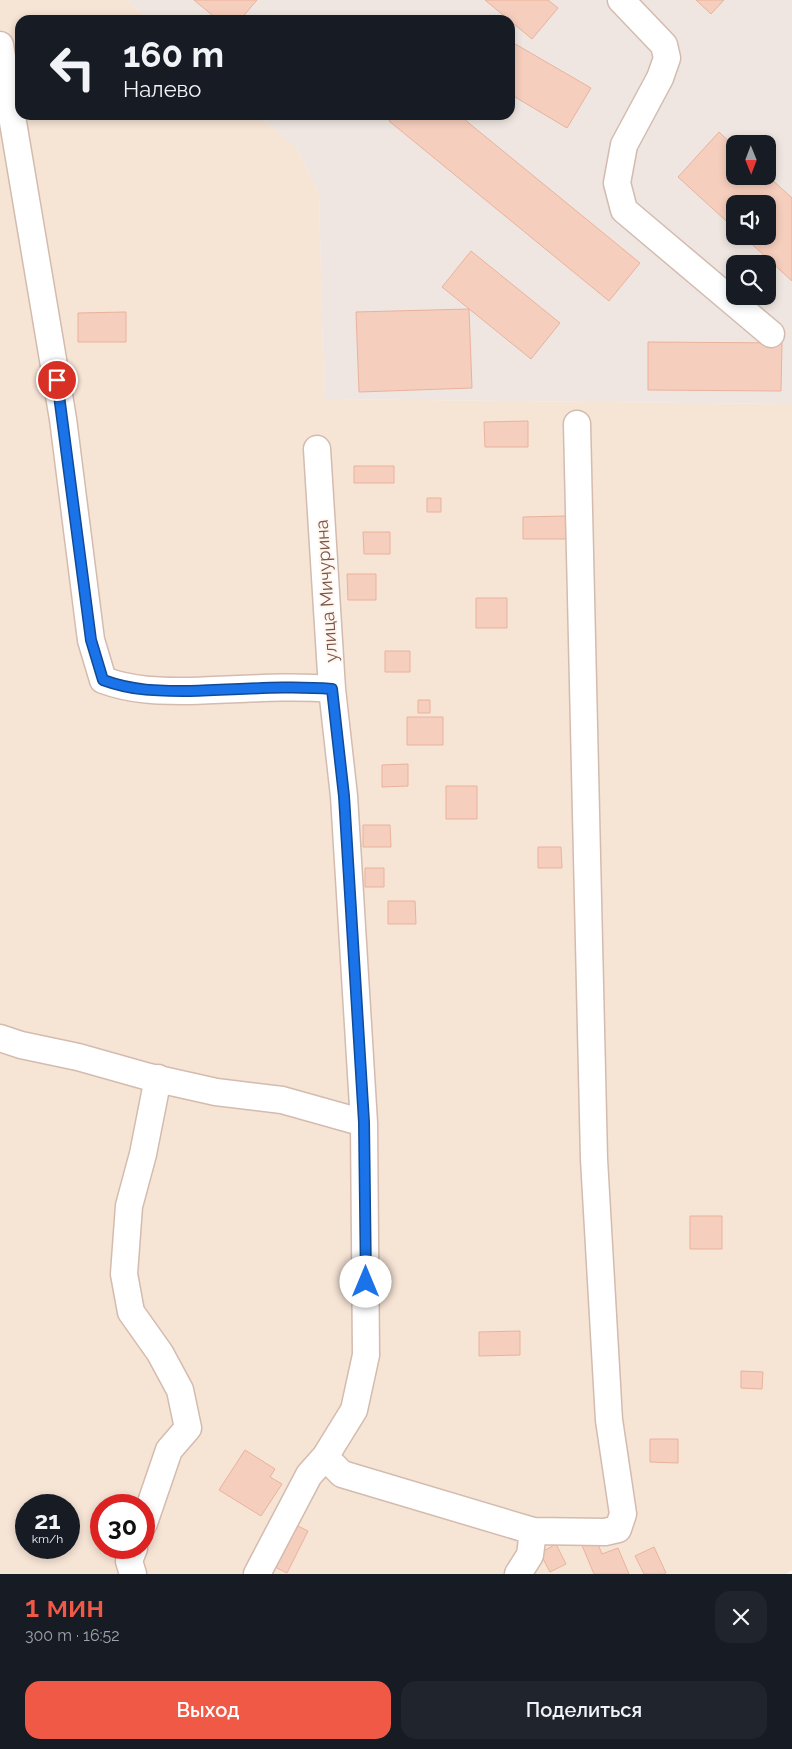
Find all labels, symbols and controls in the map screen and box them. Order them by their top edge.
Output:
text: 160 m [123,34,224,75]
icon: left [40,35,105,100]
text: Налево [123,76,201,102]
north arrow [726,135,776,185]
map controls [726,135,776,305]
button: sound [726,195,776,245]
button: search [726,255,776,305]
pin [36,359,78,401]
icon: arrive [43,366,71,394]
street label: улица Мичурина [311,519,341,663]
position arrow [339,1255,391,1307]
speed limit sign: 30 [90,1494,155,1559]
text: 21 [34,1505,61,1535]
text: km/h [32,1532,63,1546]
text: 1 мин [25,1589,104,1624]
button: close [715,1591,767,1643]
text: 300 m · 16:52 [25,1626,120,1645]
button: Выход [25,1681,391,1739]
button: Поделиться [401,1681,767,1739]

